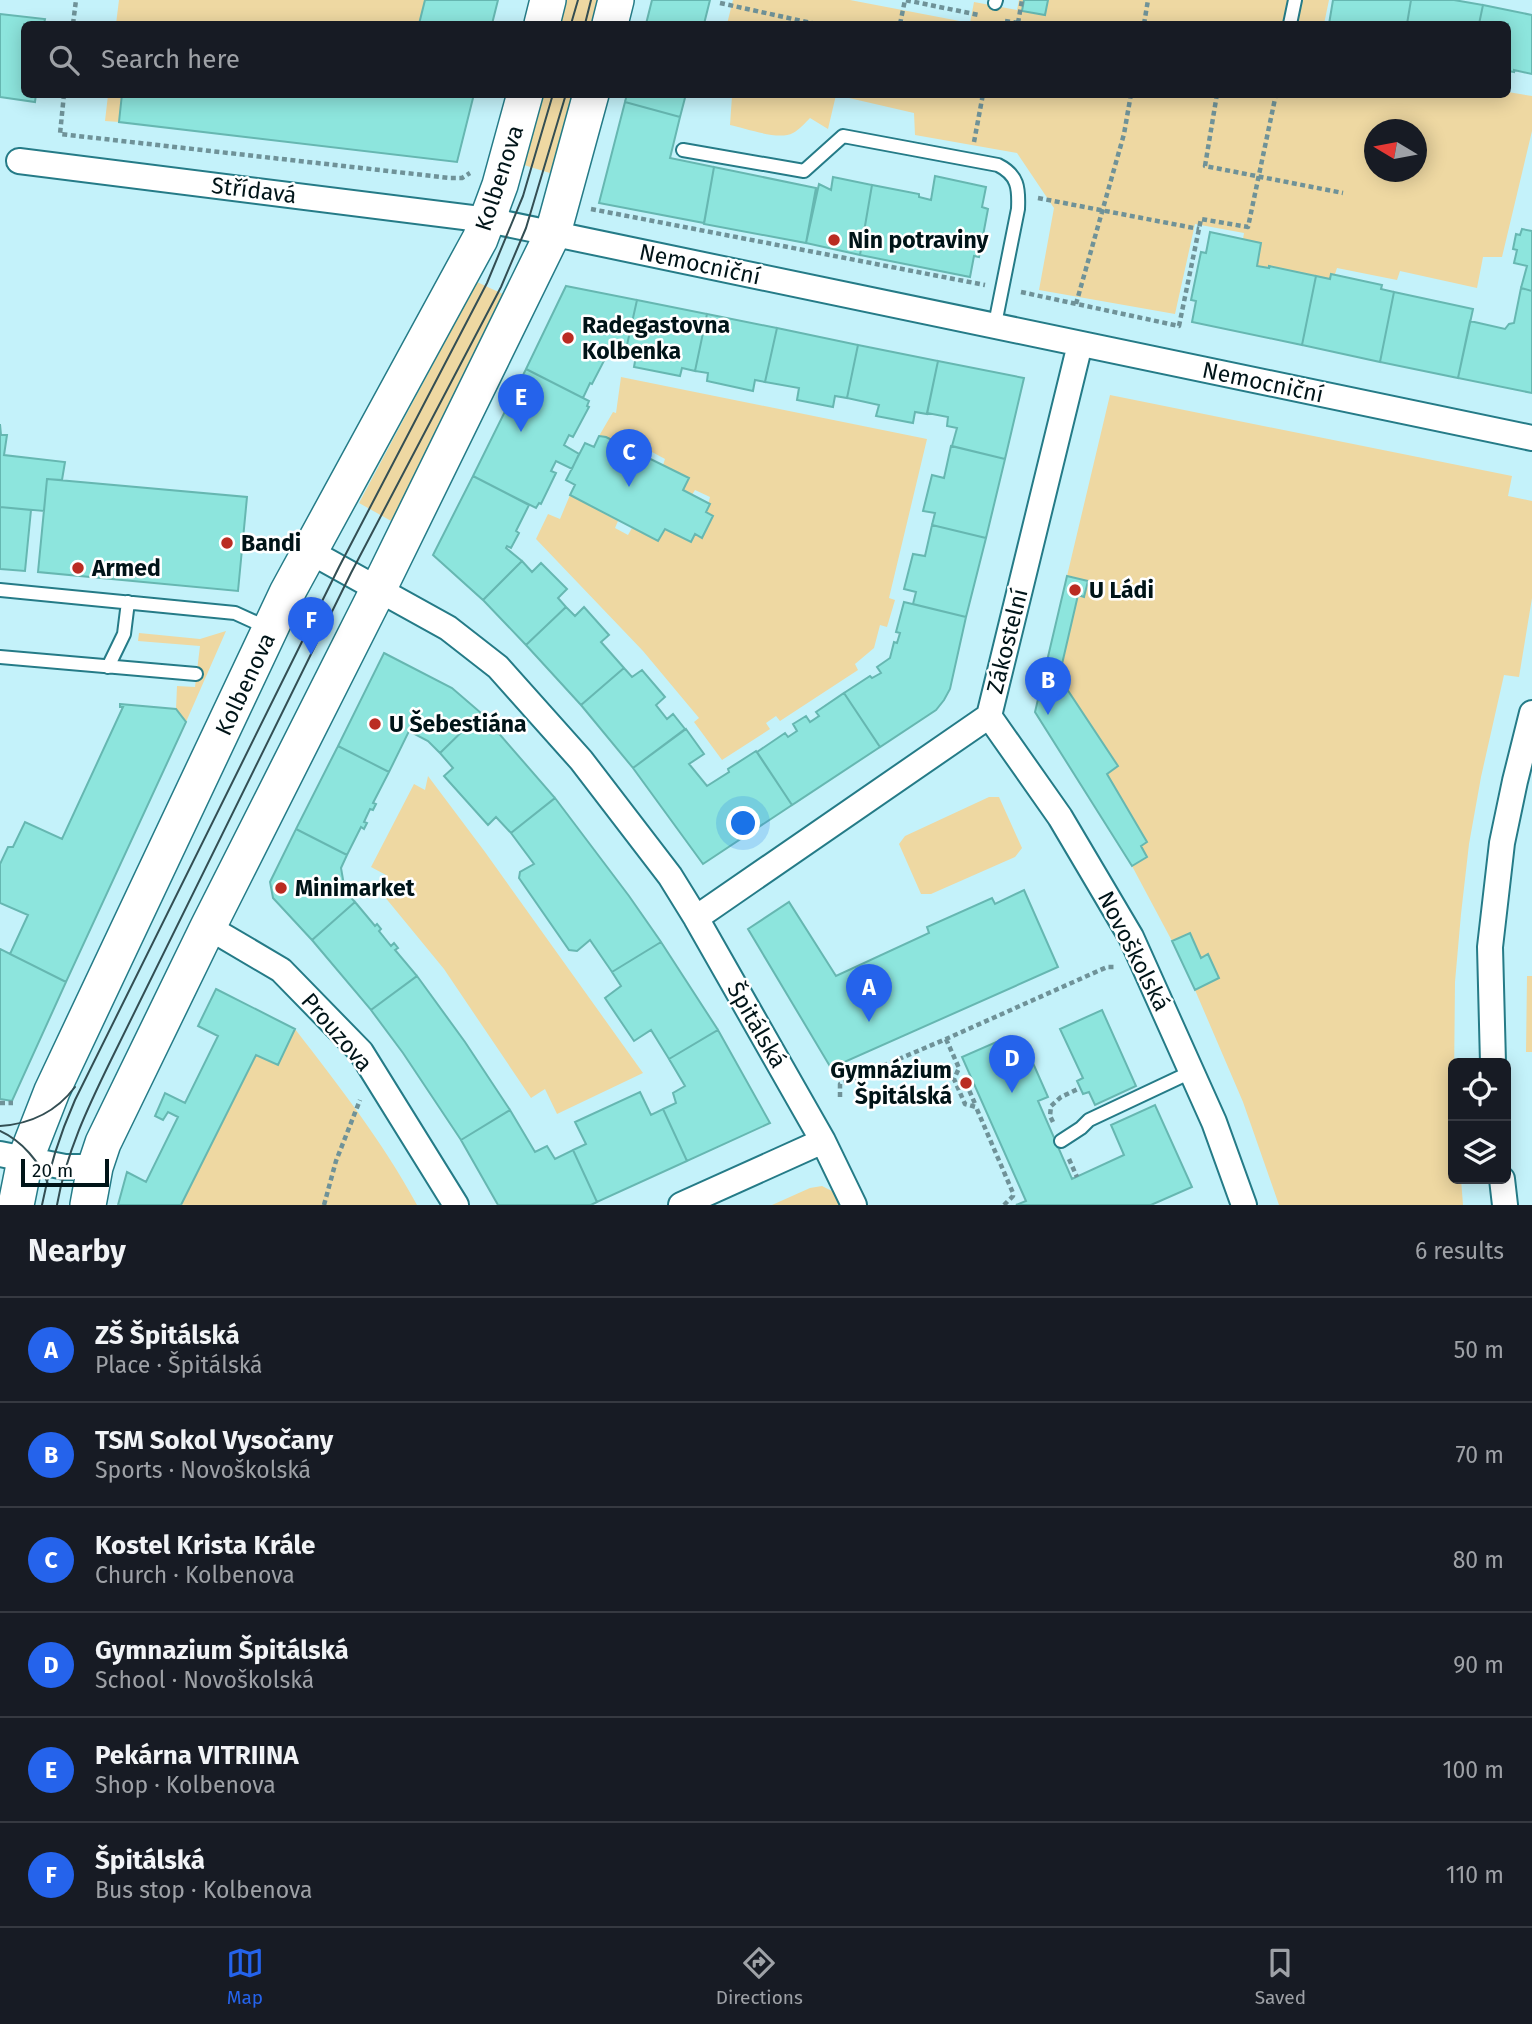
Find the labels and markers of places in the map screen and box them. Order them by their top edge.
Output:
place label: Nin potraviny [848,226,990,254]
marker: Nin potraviny [826,232,842,248]
place label: Radegastovna Kolbenka [582,311,730,365]
marker: Radegastovna Kolbenka [560,330,576,346]
pin: E [498,374,544,432]
pin: C [606,429,652,487]
place label: Bandi [241,529,301,557]
marker: Bandi [219,535,235,551]
place label: Armed [91,554,161,582]
marker: Armed [70,560,86,576]
place label: U Ládi [1089,576,1154,604]
marker: U Ládi [1067,582,1083,598]
pin: F [288,597,334,655]
pin: B [1025,657,1071,715]
place label: U Šebestiána [389,709,527,738]
marker: U Šebestiána [367,716,383,732]
place label: Minimarket [295,874,416,902]
marker: Minimarket [273,880,289,896]
pin: A [846,964,892,1022]
pin: D [989,1035,1035,1093]
place label: Gymnázium Špitálská [830,1056,952,1110]
marker: Gymnázium Špitálská [958,1075,974,1091]

